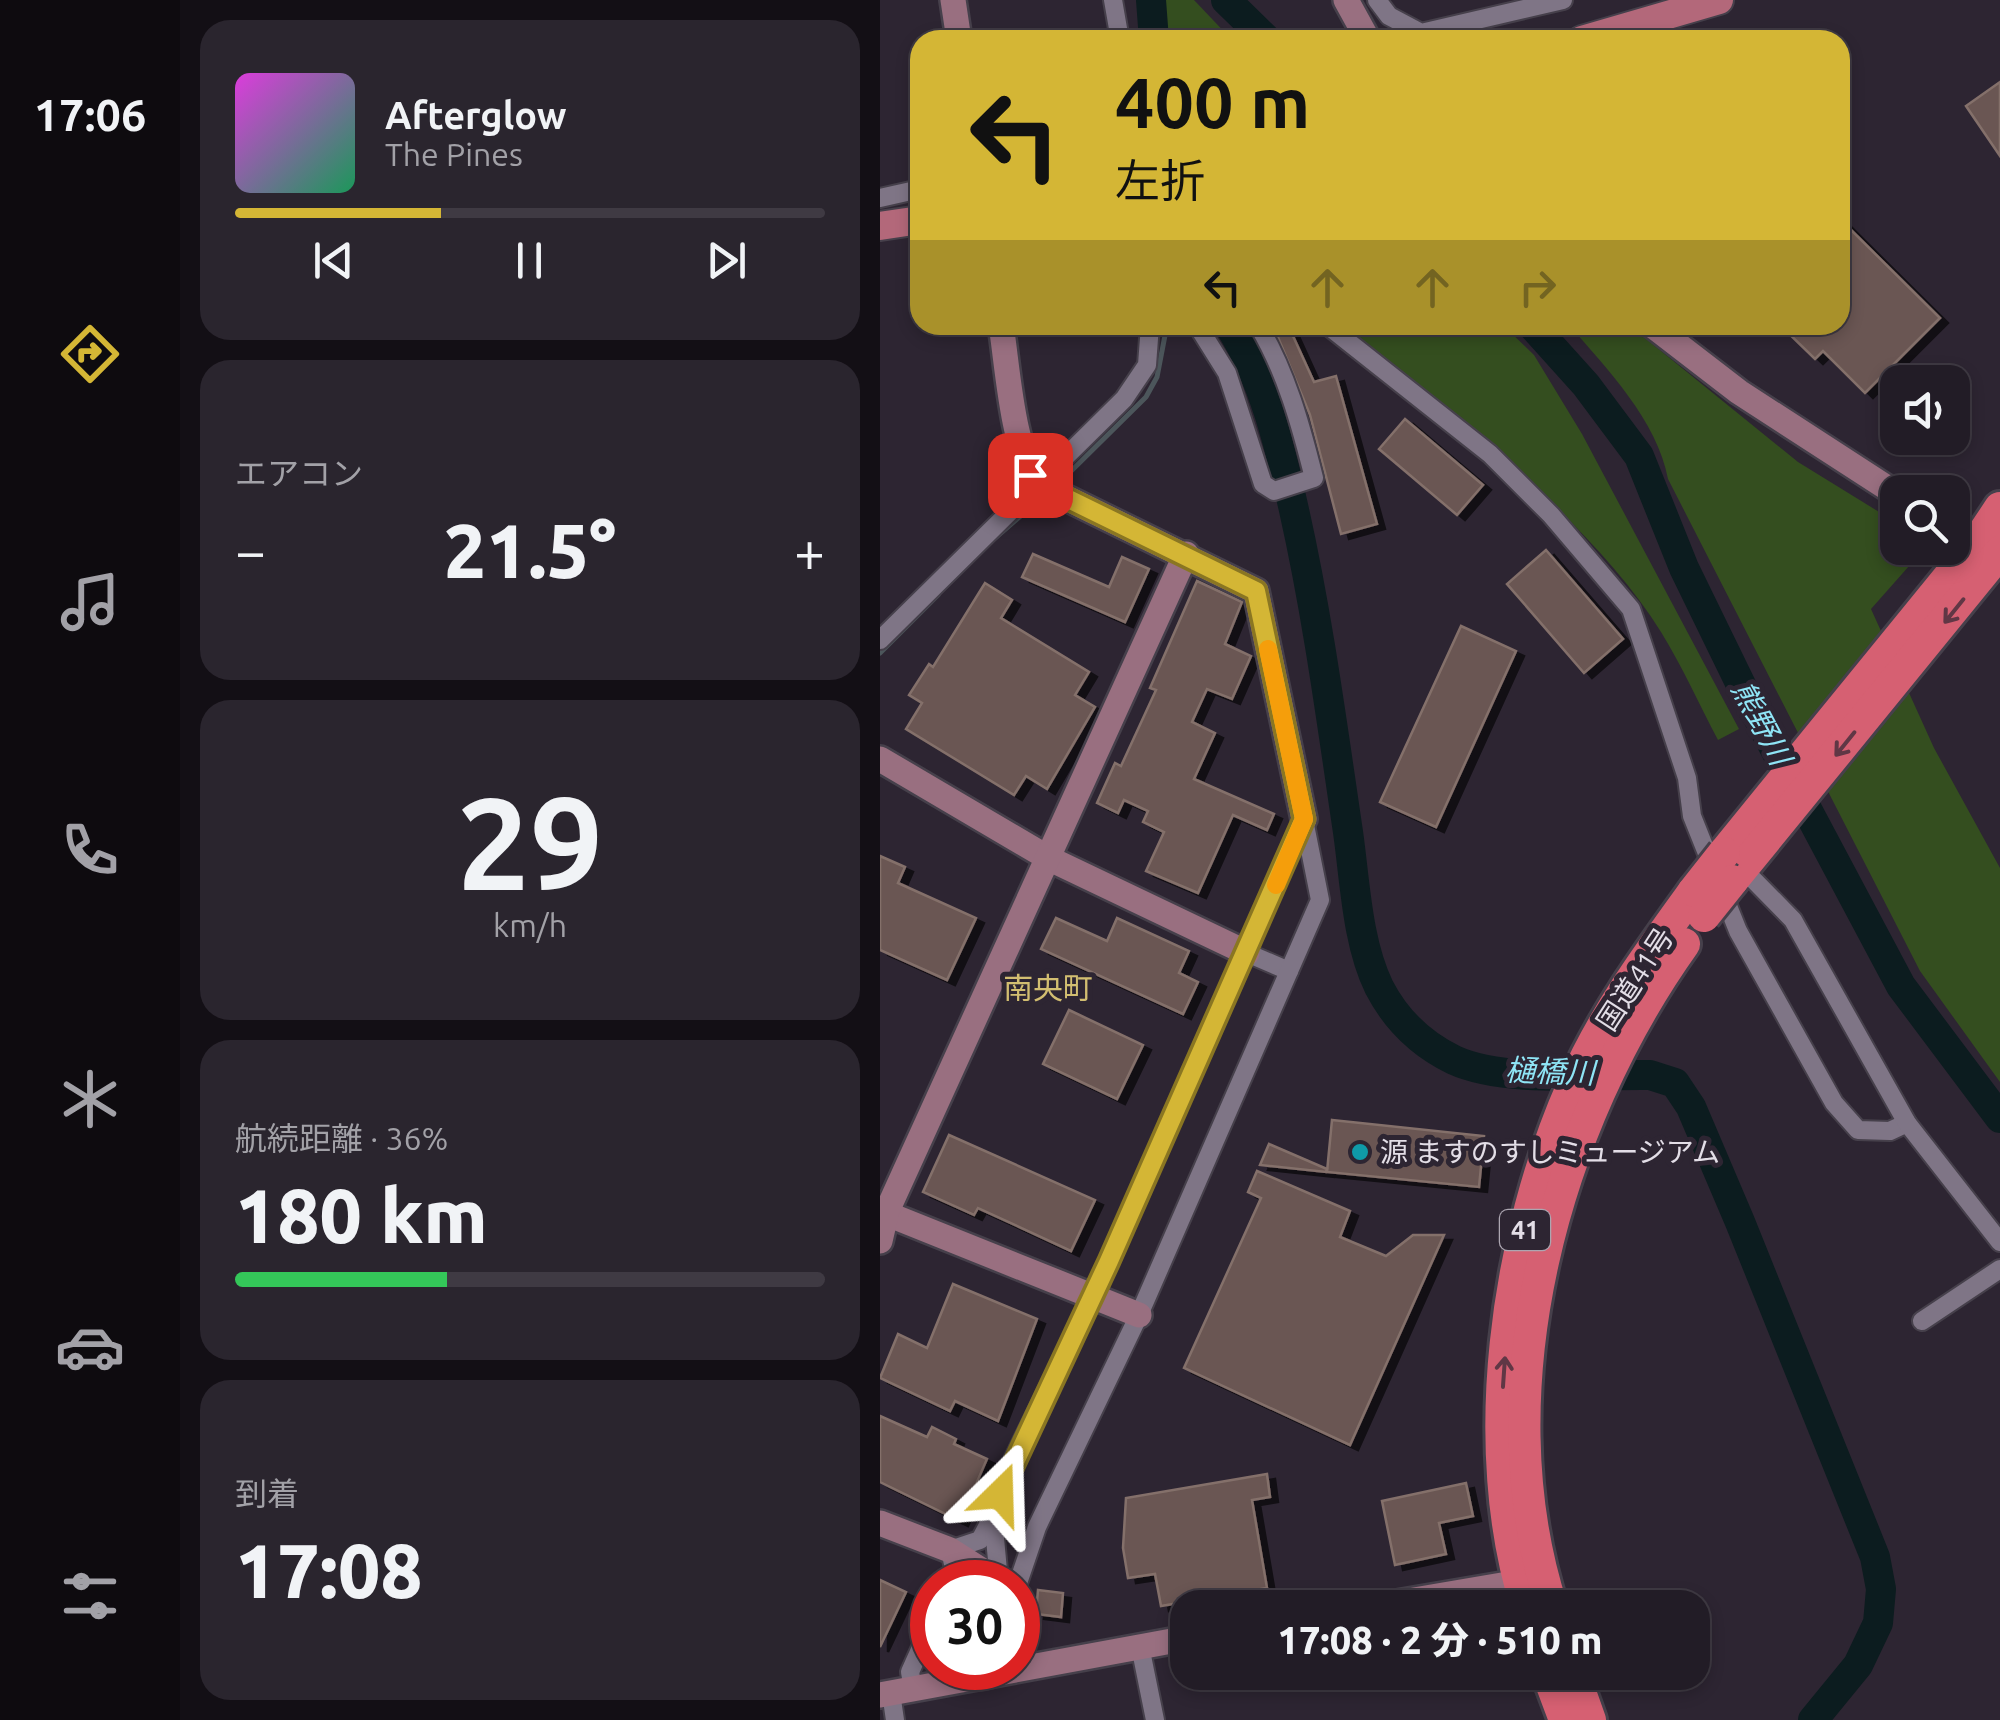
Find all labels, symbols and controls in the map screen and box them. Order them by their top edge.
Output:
text: 400 m [1115,63,1310,141]
icon: left [950,70,1080,200]
text: 17:06 [34,89,146,140]
text: Afterglow [385,94,567,136]
text: The Pines [385,136,523,172]
text: 左折 [1115,155,1205,206]
icon: previous [306,233,361,288]
icon: pause [502,233,557,288]
icon: next [699,233,754,288]
icon: left [1195,260,1250,315]
icon: ahead [1300,260,1355,315]
icon: ahead [1405,260,1460,315]
icon: right [1510,260,1565,315]
icon: directions [55,319,125,389]
map controls [1880,365,1970,565]
button: sound [1880,365,1970,455]
pin [988,433,1073,518]
icon: arrive [1003,448,1058,503]
text: エアコン [235,455,363,491]
button: search [1880,475,1970,565]
text: 21.5° [444,508,616,592]
text: − [235,520,266,581]
text: + [794,520,825,581]
icon: music [55,567,125,637]
one-way arrow [1943,597,1965,623]
water label: 熊野川 [1726,675,1799,773]
one-way arrow [1834,731,1856,757]
text: 29 [457,769,603,915]
icon: phone [55,815,125,885]
text: km/h [493,907,567,943]
street label: 国道41号 [1590,922,1679,1036]
district label: 南央町 [1003,971,1093,1005]
water label: 樋橋川 [1504,1052,1599,1090]
icon: climate [55,1064,125,1134]
text: 航続距離 · 36% [235,1120,449,1156]
place label: 源 ますのすしミュージアム [1380,1136,1720,1167]
marker: 源 ますのすしミュージアム [1349,1141,1371,1163]
text: 180 km [235,1173,488,1257]
road number: 41 [1500,1210,1550,1250]
icon: car [55,1312,125,1382]
one-way arrow [1495,1357,1514,1389]
position arrow [948,1442,1052,1546]
text: 到着 [235,1475,299,1511]
text: 17:08 [235,1528,423,1612]
speed limit sign: 30 [910,1560,1040,1690]
icon: filters [55,1561,125,1631]
text: 17:08 · 2 分 · 510 m [1278,1619,1602,1661]

